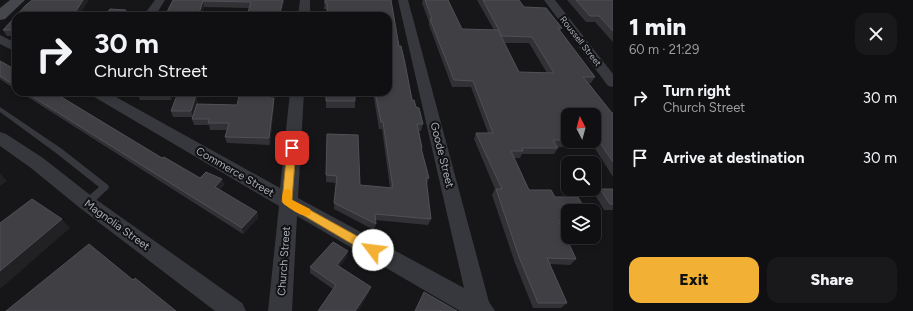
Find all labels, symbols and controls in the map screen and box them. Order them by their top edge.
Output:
text: 1 min [629,12,686,41]
button: close [855,13,897,55]
street label: Roussell Street [558,14,604,69]
text: 30 m [94,26,159,60]
icon: right [28,28,80,80]
text: 60 m · 21:29 [629,42,699,57]
text: Church Street [94,60,208,82]
text: Turn right [663,82,731,100]
icon: right [629,87,651,109]
text: 30 m [863,89,897,107]
text: Church Street [663,100,745,115]
north arrow [561,108,601,148]
map controls [561,108,601,244]
street label: Goode Street [428,121,456,189]
pin [275,131,309,165]
icon: arrive [281,137,303,159]
street label: Commerce Street [194,144,276,200]
icon: arrive [629,147,651,169]
text: Arrive at destination [663,149,804,167]
text: 30 m [863,149,897,167]
button: search [561,156,601,196]
street label: Magnolia Street [82,197,152,253]
button: layers [561,204,601,244]
street label: Church Street [275,226,293,296]
position arrow [352,229,394,271]
button: Exit [629,257,759,303]
button: Share [767,257,897,303]

